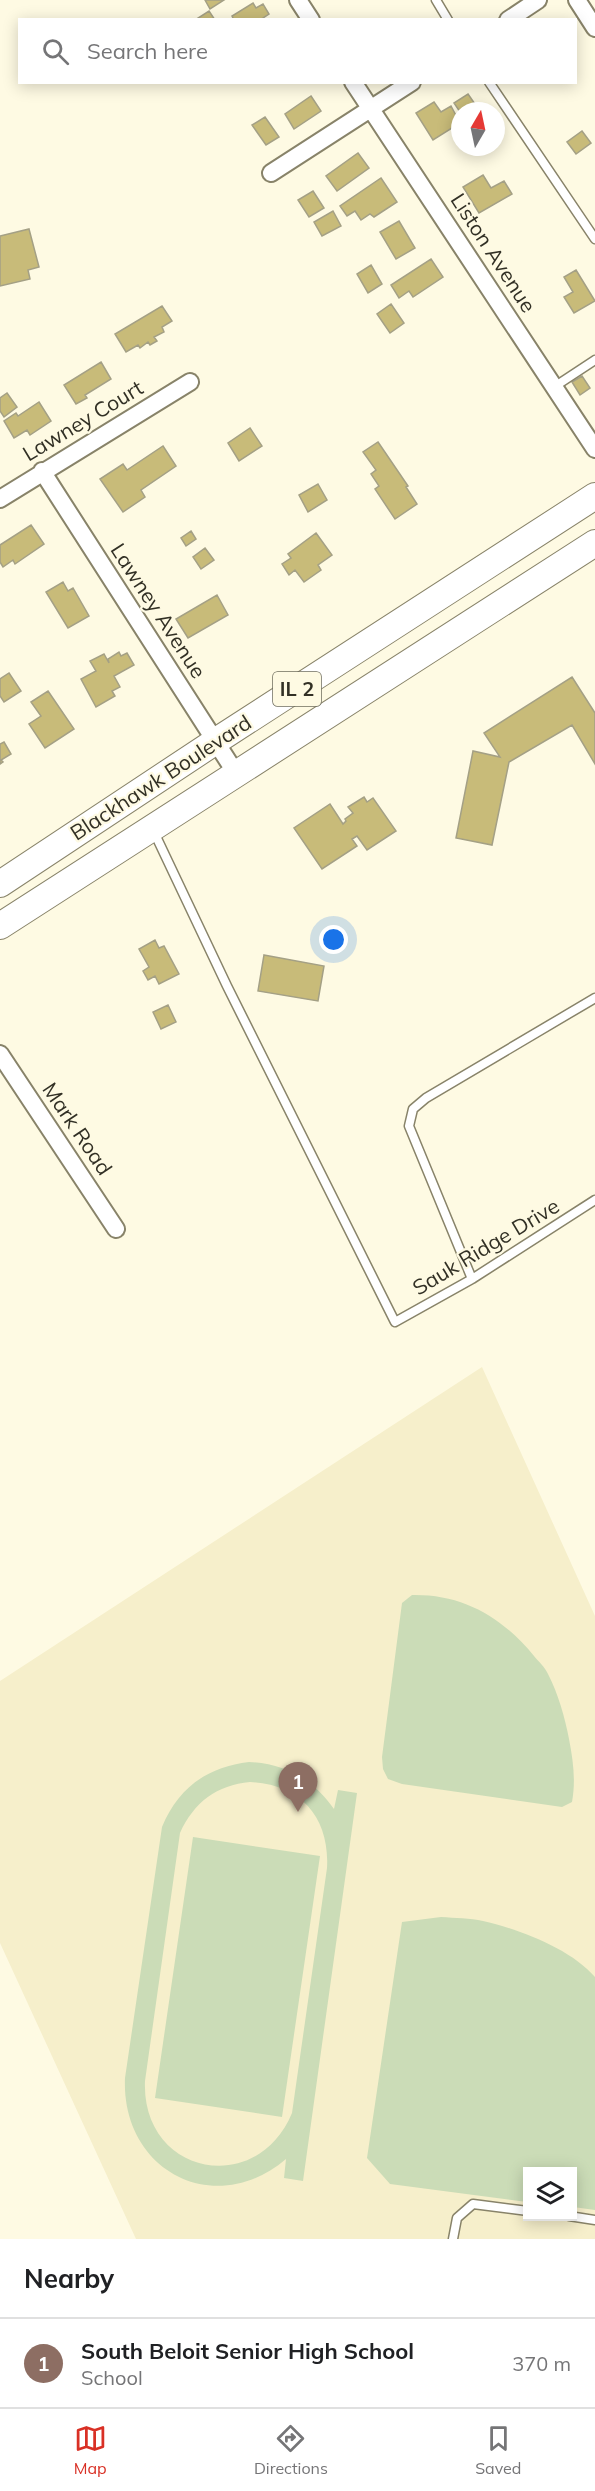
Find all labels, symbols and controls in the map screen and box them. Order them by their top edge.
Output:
search box [18,18,577,84]
icon: search [39,35,72,68]
text: Search here [87,37,208,65]
north arrow [451,102,505,156]
street label: Liston Avenue [446,188,542,317]
street label: Lawney Court [18,374,147,466]
street label: Lawney Avenue [106,538,212,683]
road number: IL 2 [273,672,321,706]
street label: Blackhawk Boulevard [65,709,256,845]
your location [319,925,348,954]
street label: Mark Road [37,1077,118,1180]
street label: Sauk Ridge Drive [407,1192,564,1300]
pin: 1 [278,1762,318,1812]
map controls [523,2167,577,2221]
button: layers [523,2167,577,2221]
text: Nearby [24,2262,114,2295]
text: South Beloit Senior High School [81,2337,414,2365]
text: 1 [38,2351,50,2376]
text: 370 m [512,2351,571,2376]
text: School [81,2365,143,2390]
tab: Map [74,2422,107,2478]
tab: Directions [254,2422,328,2478]
tab: Saved [475,2422,521,2478]

